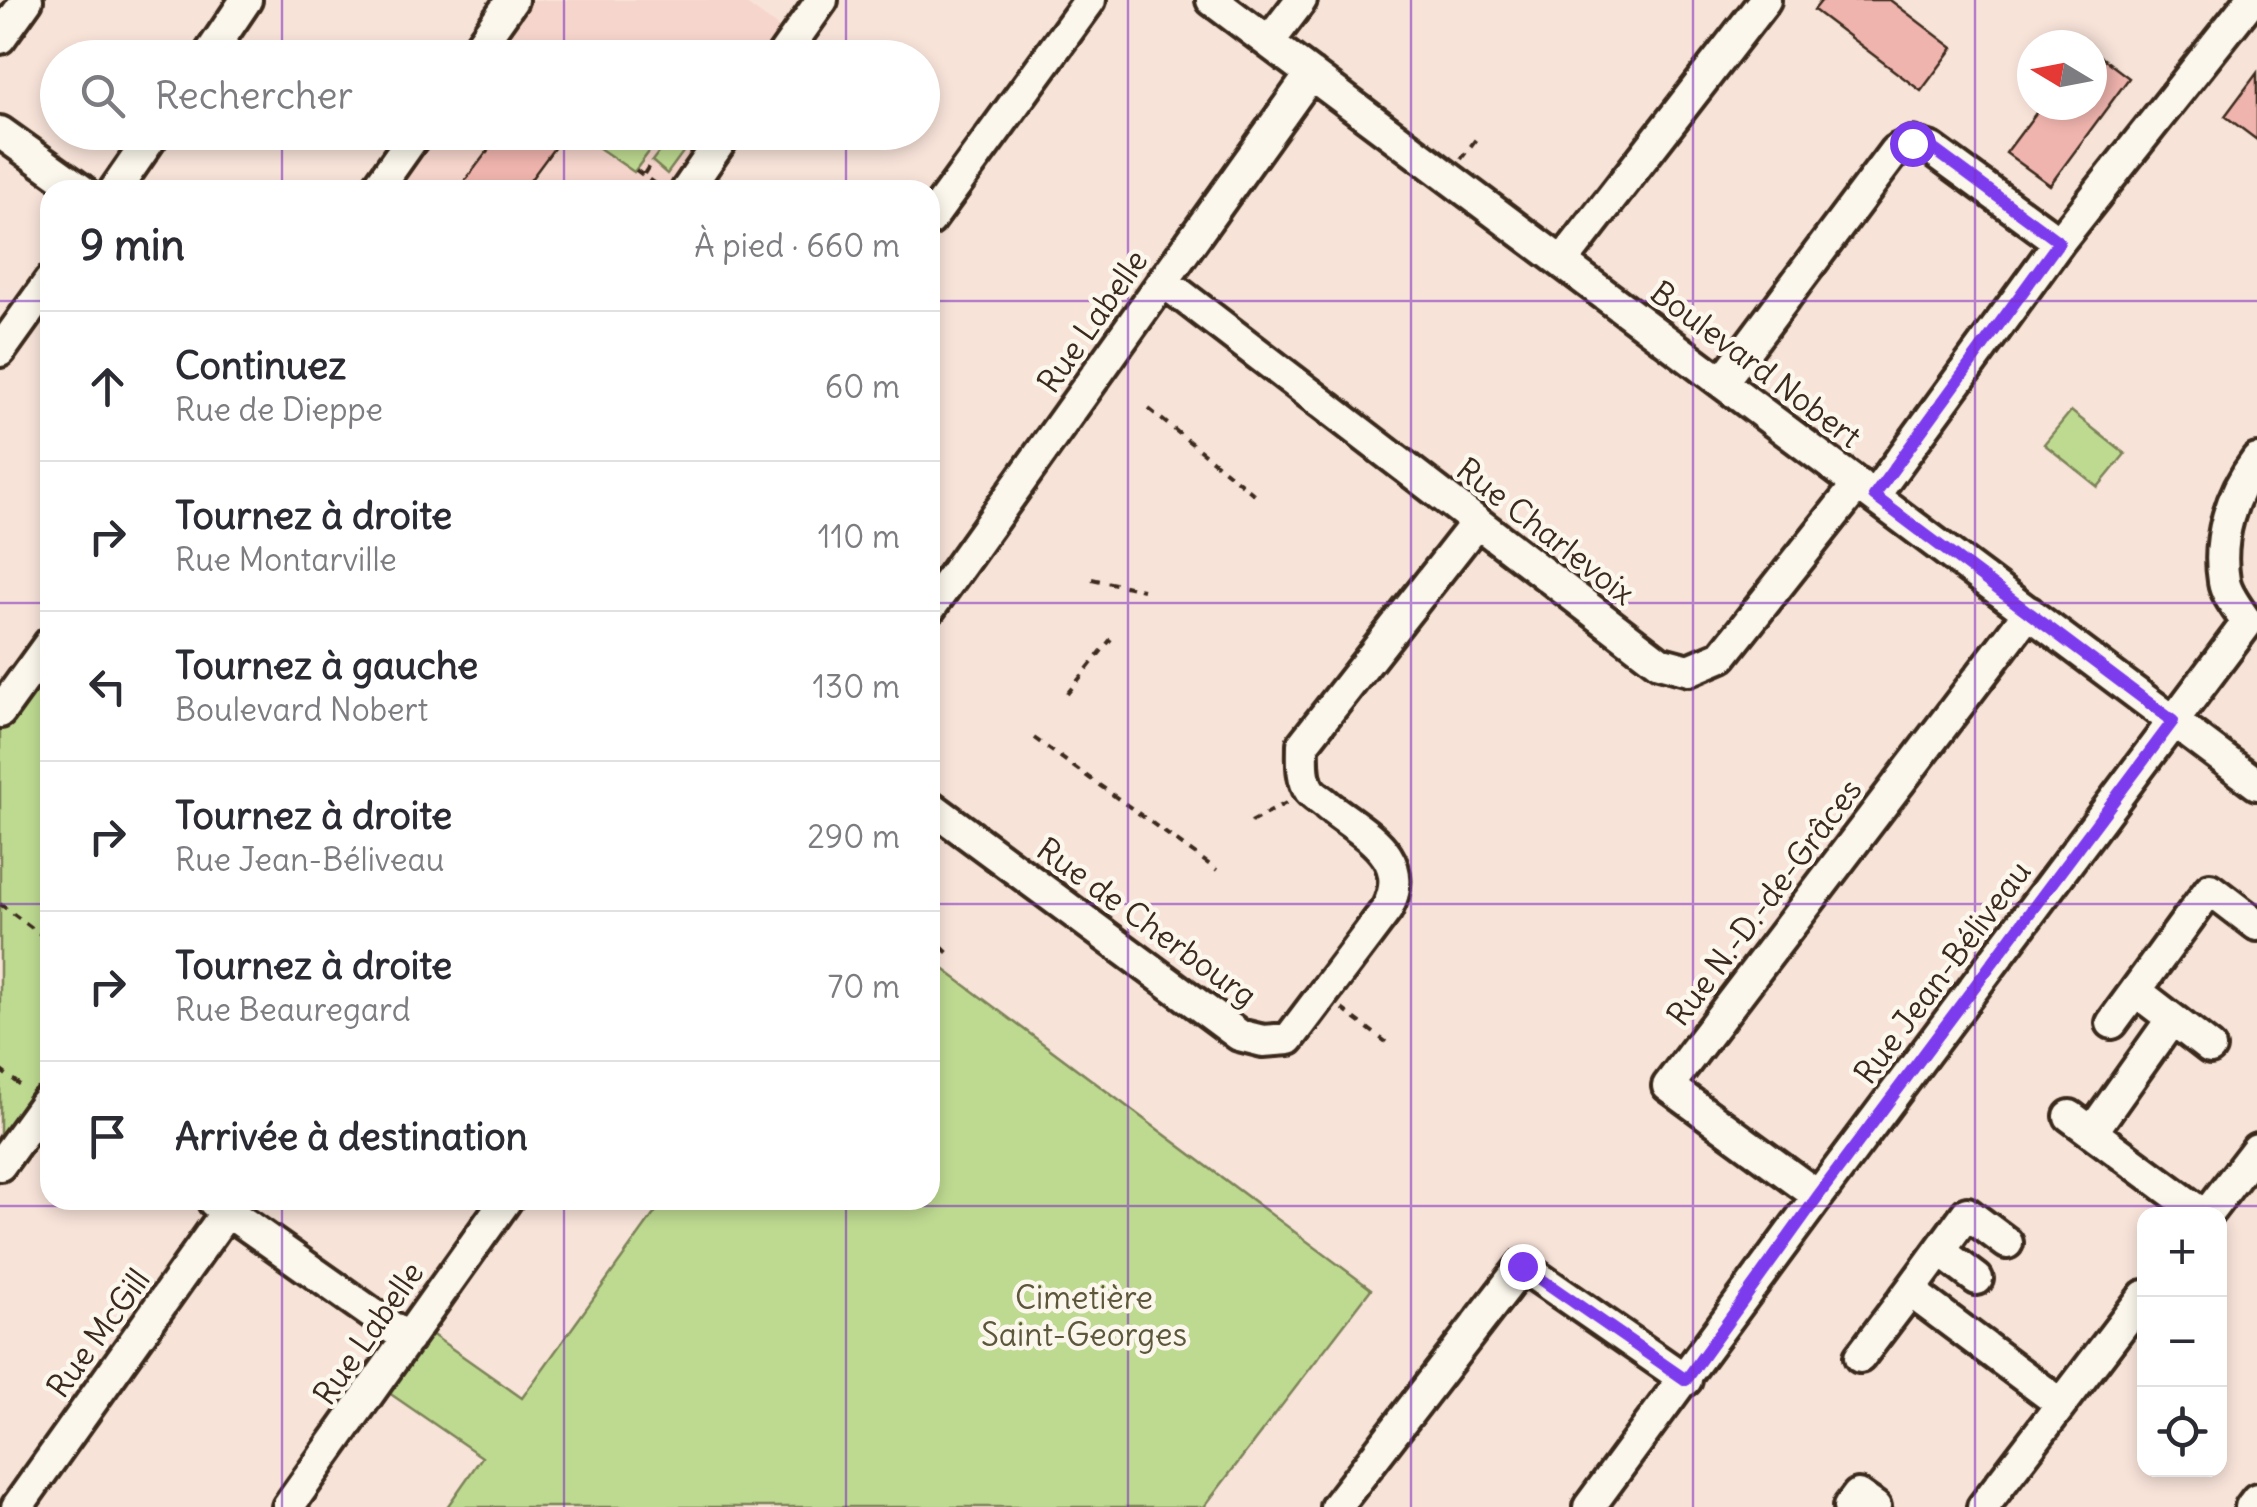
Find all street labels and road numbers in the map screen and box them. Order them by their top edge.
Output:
street label: Rue Labelle [1028,241,1156,401]
street label: Boulevard Nobert [1642,271,1870,457]
street label: Rue Charlevoix [1449,449,1644,614]
street label: Rue N.-D.-de-Grâces [1657,770,1871,1034]
street label: Rue de Cherbourg [1029,828,1265,1016]
street label: Rue Jean-Béliveau [1845,852,2039,1092]
street label: Rue Labelle [304,1253,432,1413]
street label: Rue McGill [37,1260,159,1406]

